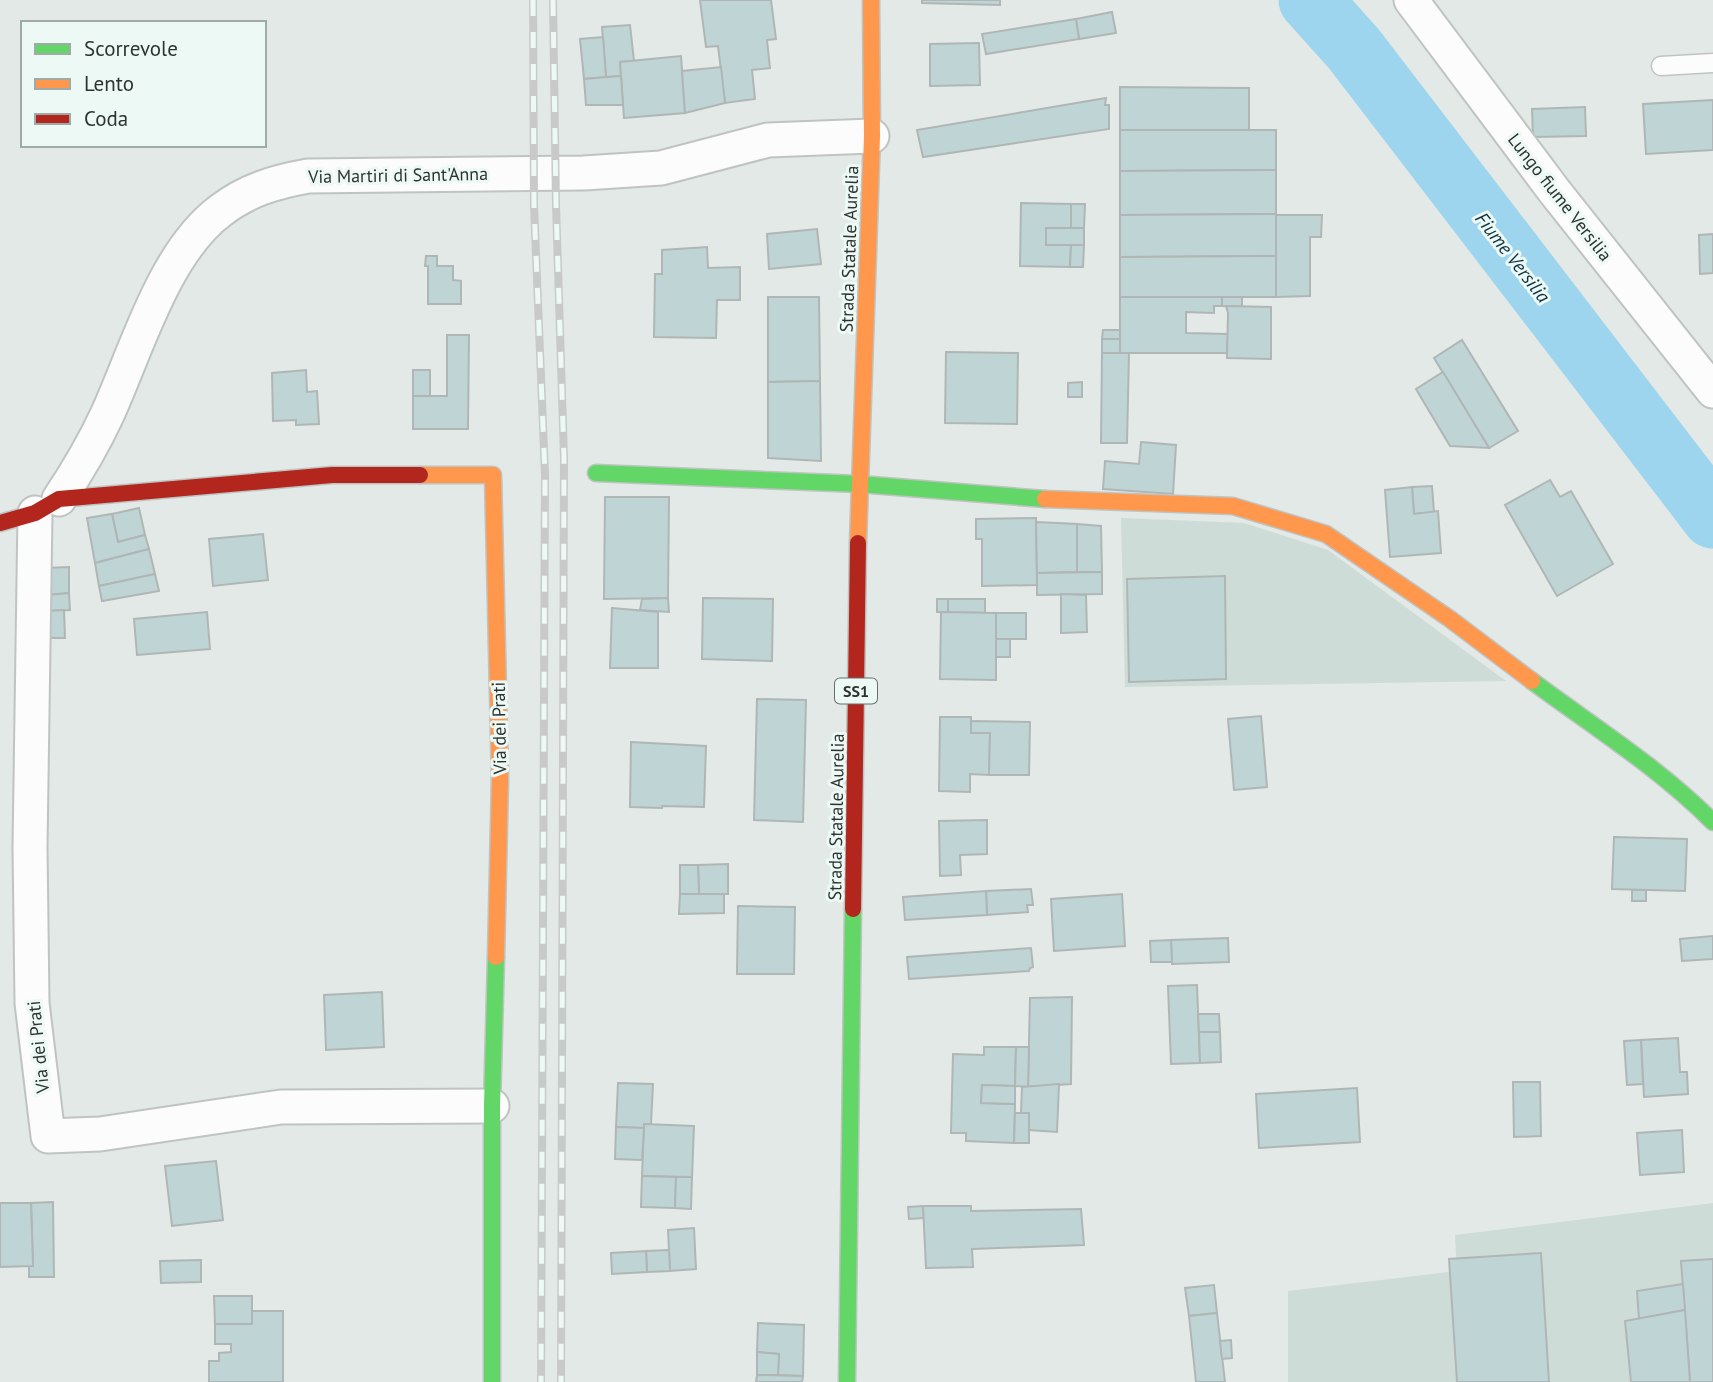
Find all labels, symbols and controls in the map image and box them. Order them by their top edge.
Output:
legend [21,21,266,147]
text: Scorrevole [84,35,178,62]
text: Lento [84,70,134,97]
text: Coda [84,105,128,132]
street label: Lungo fiume Versilia [1503,128,1617,266]
street label: Via Martiri di Sant'Anna [307,162,488,188]
street label: Strada Statale Aurelia [835,165,863,333]
water label: Fiume Versilia [1470,207,1556,308]
road number: SS1 [835,678,877,704]
street label: Via dei Prati [487,681,511,776]
street label: Strada Statale Aurelia [823,733,849,901]
street label: Via dei Prati [22,1000,54,1095]

